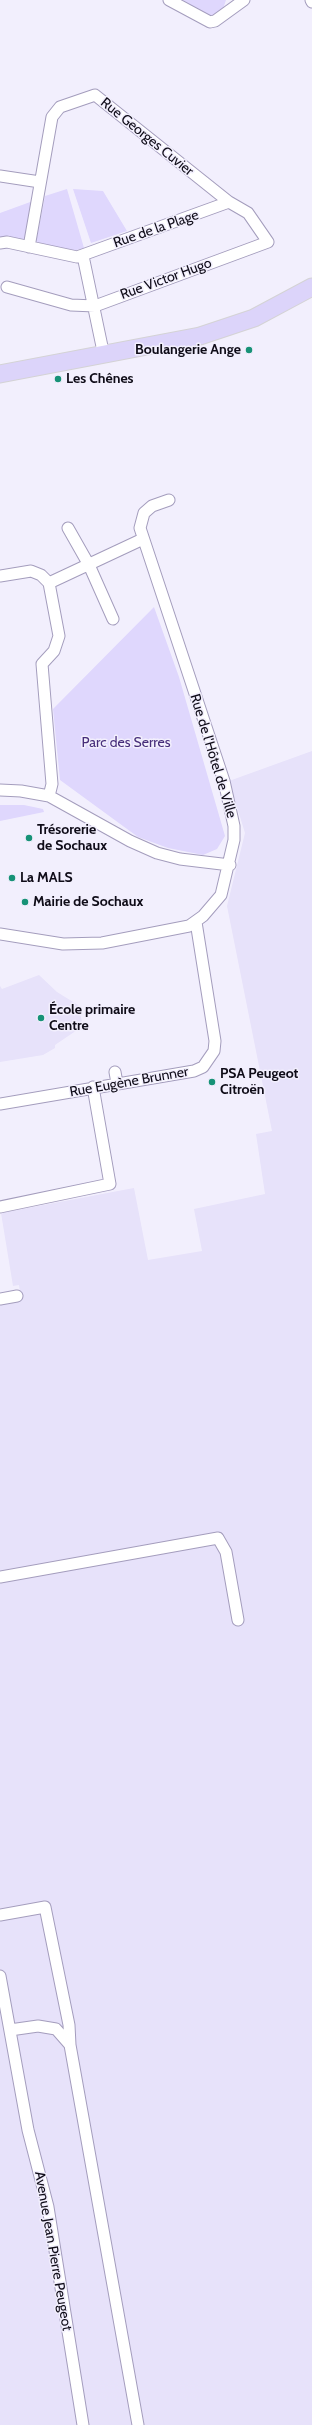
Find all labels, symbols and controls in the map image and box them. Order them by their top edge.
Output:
street label: Rue Georges Cuvier [97,94,197,180]
street label: Rue de la Plage [111,207,201,251]
street label: Rue Victor Hugo [118,255,214,303]
place label: Boulangerie Ange [135,342,241,358]
marker: Boulangerie Ange [244,345,254,355]
place label: Les Chênes [66,371,134,387]
marker: Les Chênes [53,374,63,384]
street label: Rue de l'Hôtel de Ville [186,692,240,820]
park label: Parc des Serres [81,735,171,751]
place label: Trésorerie de Sochaux [37,822,107,854]
marker: Trésorerie de Sochaux [24,833,34,843]
place label: La MALS [20,870,73,886]
marker: La MALS [7,873,17,883]
place label: Mairie de Sochaux [33,894,143,910]
marker: Mairie de Sochaux [20,897,30,907]
place label: École primaire Centre [49,1002,135,1034]
marker: École primaire Centre [36,1013,46,1023]
street label: Rue Eugène Brunner [68,1063,190,1101]
place label: PSA Peugeot Citroën [220,1066,298,1098]
marker: PSA Peugeot Citroën [207,1077,217,1087]
street label: Avenue Jean Pierre Peugeot [31,2170,75,2332]

